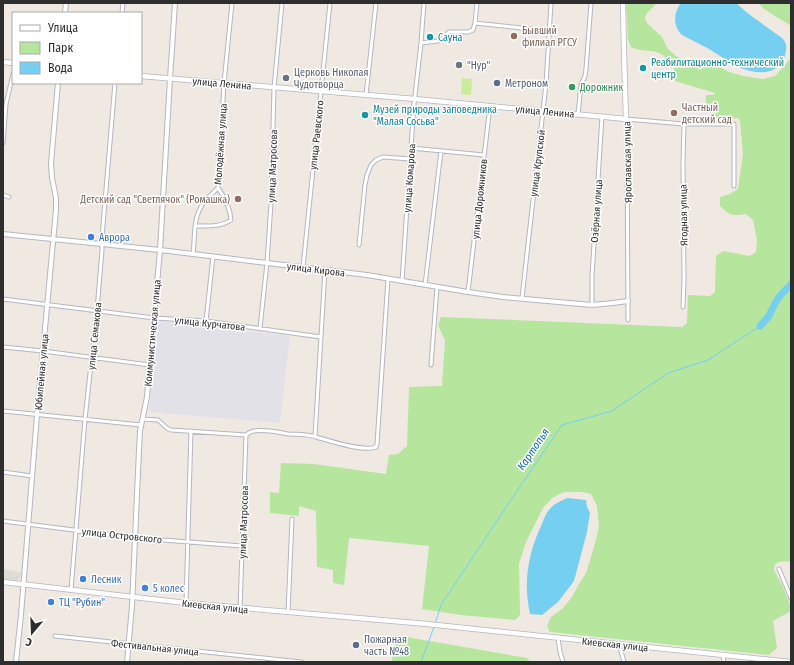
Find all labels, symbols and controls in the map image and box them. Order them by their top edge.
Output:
legend [12,12,142,84]
text: Улица [47,21,78,35]
place label: Бывший филиал РГСУ [522,25,577,49]
marker: Бывший филиал РГСУ [509,31,519,41]
marker: Сауна [425,32,435,42]
place label: Сауна [438,32,463,44]
text: Парк [48,41,74,55]
place label: Реабилитационно-технический центр [651,57,784,81]
marker: "Нур" [454,60,464,70]
place label: "Нур" [467,60,491,72]
text: Вода [48,61,73,75]
marker: Реабилитационно-технический центр [638,63,648,73]
place label: Церковь Николая Чудотворца [294,67,368,91]
marker: Церковь Николая Чудотворца [281,73,291,83]
street label: улица Ленина [192,75,252,93]
marker: Метроном [492,78,502,88]
place label: Метроном [505,78,548,90]
marker: Дорожник [567,82,577,92]
place label: Дорожник [579,82,623,94]
street label: улица Раевского [307,100,327,171]
place label: Частный детский сад [682,102,732,126]
street label: Молодёжная улица [212,103,230,185]
street label: улица Ленина [515,103,575,121]
place label: Музей природы заповедника "Малая Сосьва" [373,104,497,128]
marker: Частный детский сад [669,108,679,118]
marker: Музей природы заповедника "Малая Сосьва" [360,110,370,120]
street label: Ярославская улица [621,121,635,203]
street label: улица Матросова [266,129,280,203]
street label: улица Крупской [528,129,548,197]
street label: улица Комарова [402,143,418,213]
street label: улица Дорожников [470,158,490,240]
street label: Озёрная улица [589,179,605,243]
street label: Ягодная улица [677,184,691,246]
place label: Детский сад "Светлячок" (Ромашка) [80,193,230,206]
marker: Детский сад "Светлячок" (Ромашка) [233,194,243,204]
marker: Аврора [86,232,96,242]
place label: Аврора [99,232,130,244]
street label: улица Кирова [286,260,346,280]
street label: Коммунистическая улица [142,279,164,387]
street label: улица Семакова [85,302,105,370]
street label: улица Курчатова [174,314,246,334]
street label: Юбилейная улица [33,333,51,411]
water label: Картопья [515,426,552,473]
street label: улица Матросова [237,485,251,559]
street label: улица Островского [81,526,163,546]
marker: Лесник [78,574,88,584]
place label: Лесник [91,574,122,586]
marker: 5 колес [140,583,150,593]
place label: 5 колес [153,583,185,595]
marker: ТЦ "Рубин" [46,597,56,607]
place label: ТЦ "Рубин" [59,597,105,609]
street label: Киевская улица [181,598,249,616]
north arrow [12,613,52,653]
place label: Пожарная часть №48 [364,634,409,658]
text: С [24,635,34,649]
street label: Киевская улица [581,636,649,654]
street label: Фестивальная улица [110,637,199,659]
marker: Пожарная часть №48 [351,640,361,650]

